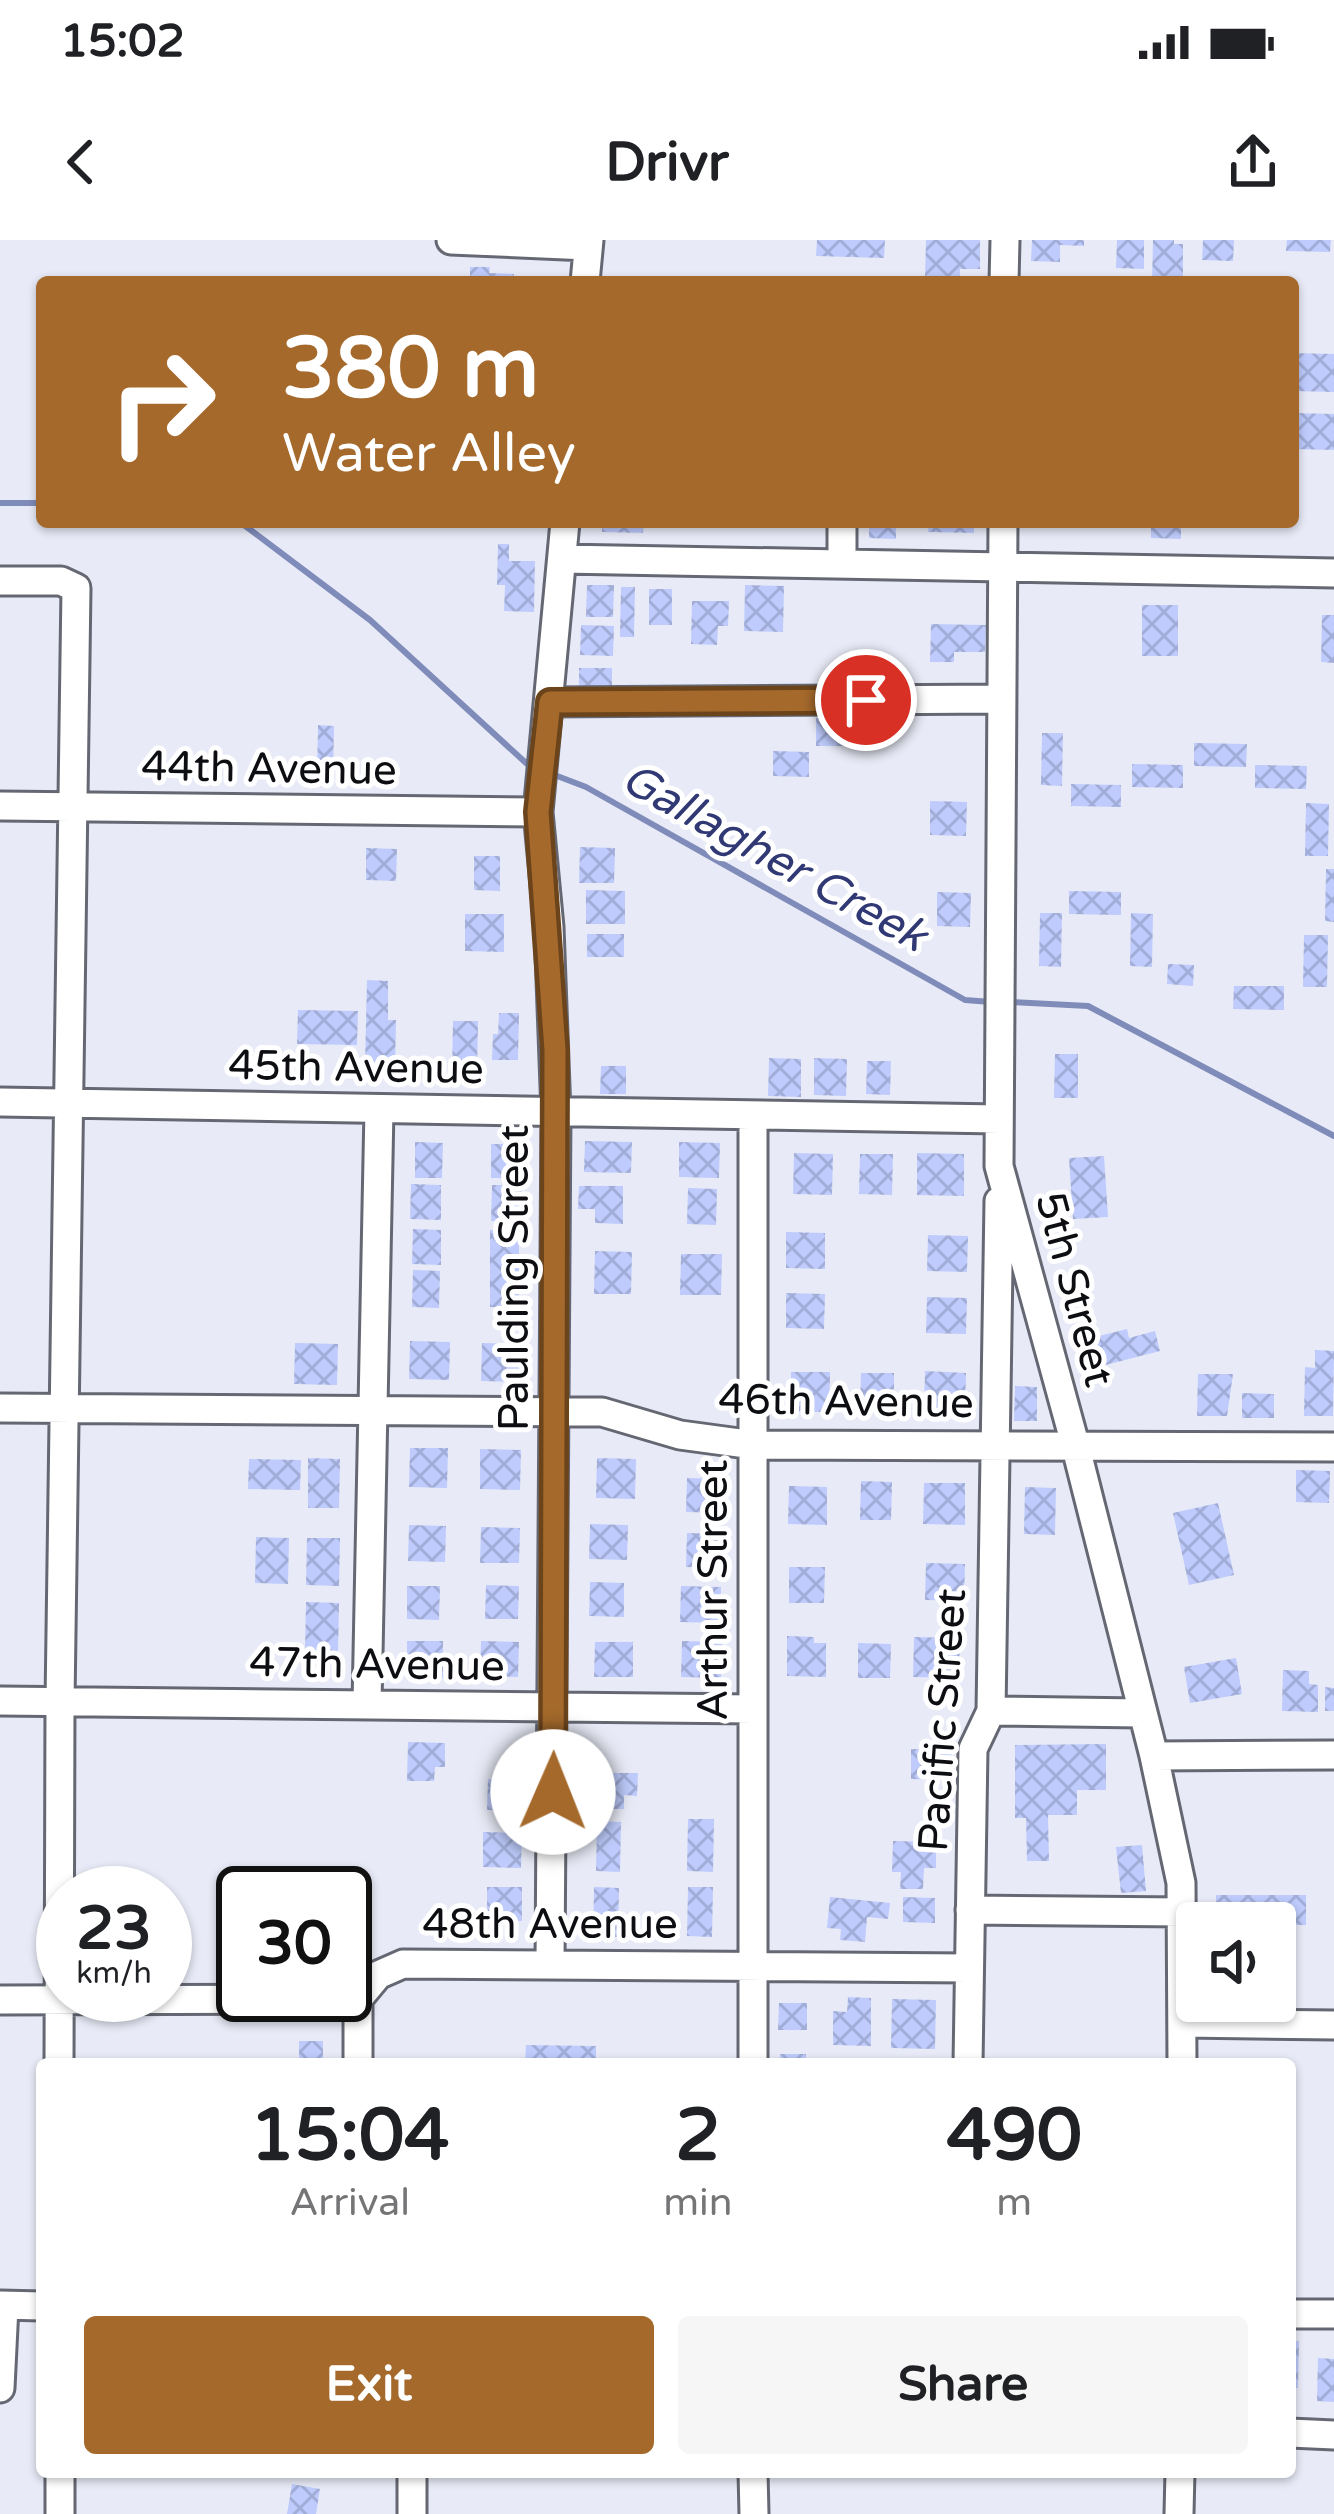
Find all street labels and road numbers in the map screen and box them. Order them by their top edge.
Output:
street label: 44th Avenue [141,741,397,796]
street label: 45th Avenue [228,1040,484,1095]
street label: Paulding Street [489,1125,540,1431]
street label: 5th Street [1024,1187,1125,1392]
street label: 46th Avenue [718,1374,974,1429]
street label: Arthur Street [688,1459,739,1721]
street label: Pacific Street [908,1587,977,1853]
street label: 47th Avenue [249,1637,505,1692]
street label: 48th Avenue [422,1899,678,1950]

